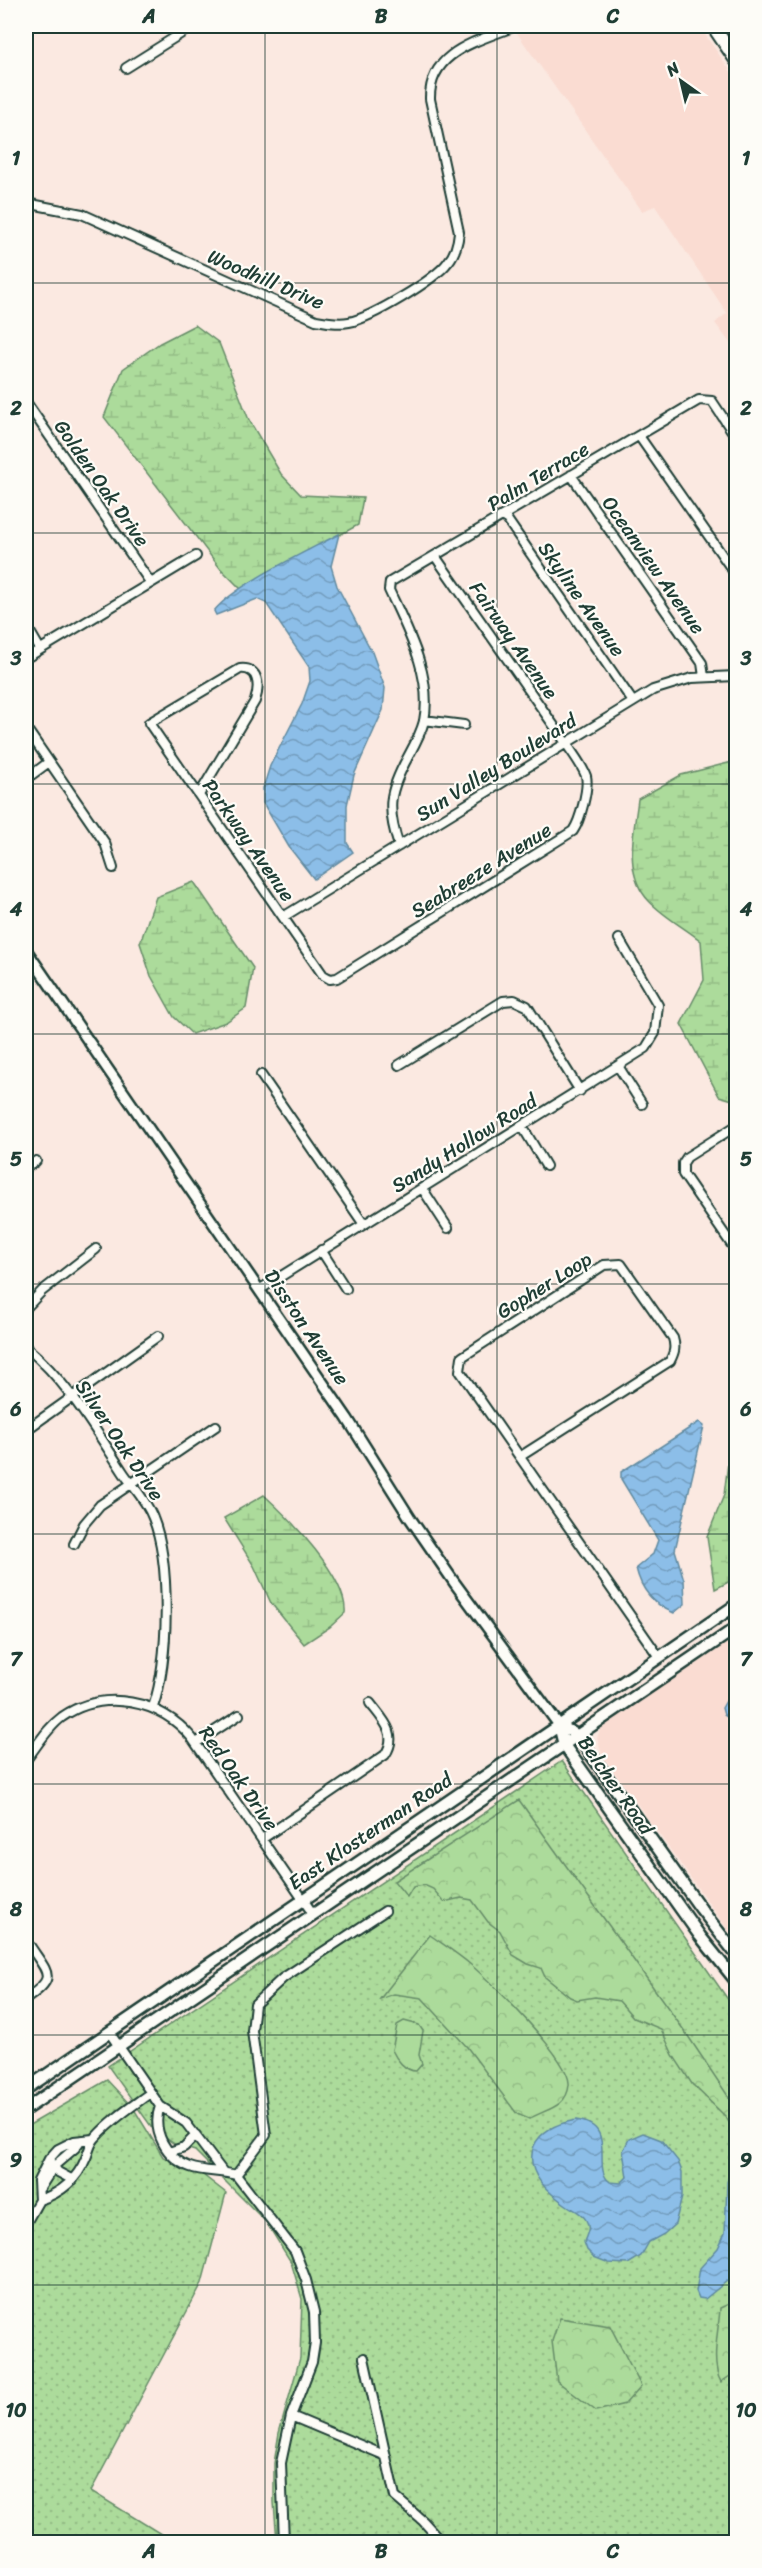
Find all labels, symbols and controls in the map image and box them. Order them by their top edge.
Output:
text: A [141,0,156,34]
text: B [375,0,388,34]
text: C [606,0,620,34]
north arrow [651,51,711,111]
text: N [659,53,686,85]
text: 1 [12,141,21,176]
text: 1 [742,141,751,176]
street label: Woodhill Drive [202,239,330,320]
text: 2 [9,391,22,426]
text: 2 [739,391,752,426]
street label: Golden Oak Drive [44,412,159,554]
street label: Palm Terrace [480,432,596,521]
street label: Oceanview Avenue [593,489,715,642]
street label: Skyline Avenue [529,534,635,665]
street label: Fairway Avenue [460,574,568,707]
text: 3 [10,641,22,676]
text: 3 [740,641,752,676]
street label: Sun Valley Boulevard [409,703,585,831]
street label: Parkway Avenue [193,771,304,909]
street label: Seabreeze Avenue [404,813,559,928]
text: 4 [9,892,23,927]
text: 4 [739,892,753,927]
street label: Sandy Hollow Road [384,1084,546,1202]
text: 5 [10,1142,22,1177]
text: 5 [740,1142,752,1177]
street label: Gopher Loop [490,1242,599,1329]
street label: Disston Avenue [255,1262,359,1393]
street label: Silver Oak Drive [66,1372,173,1508]
text: 6 [9,1392,22,1427]
text: 6 [739,1392,752,1427]
text: 7 [10,1642,23,1677]
text: 7 [740,1642,753,1677]
street label: Red Oak Drive [189,1718,288,1838]
street label: Belcher Road [568,1728,664,1844]
street label: East Klosterman Road [281,1762,461,1900]
text: 8 [9,1892,23,1927]
text: 8 [739,1892,753,1927]
text: 9 [10,2143,22,2178]
text: 9 [740,2143,752,2178]
text: 10 [5,2393,27,2428]
text: 10 [735,2393,757,2428]
text: A [141,2534,156,2568]
text: B [375,2534,388,2568]
text: C [606,2534,620,2568]

